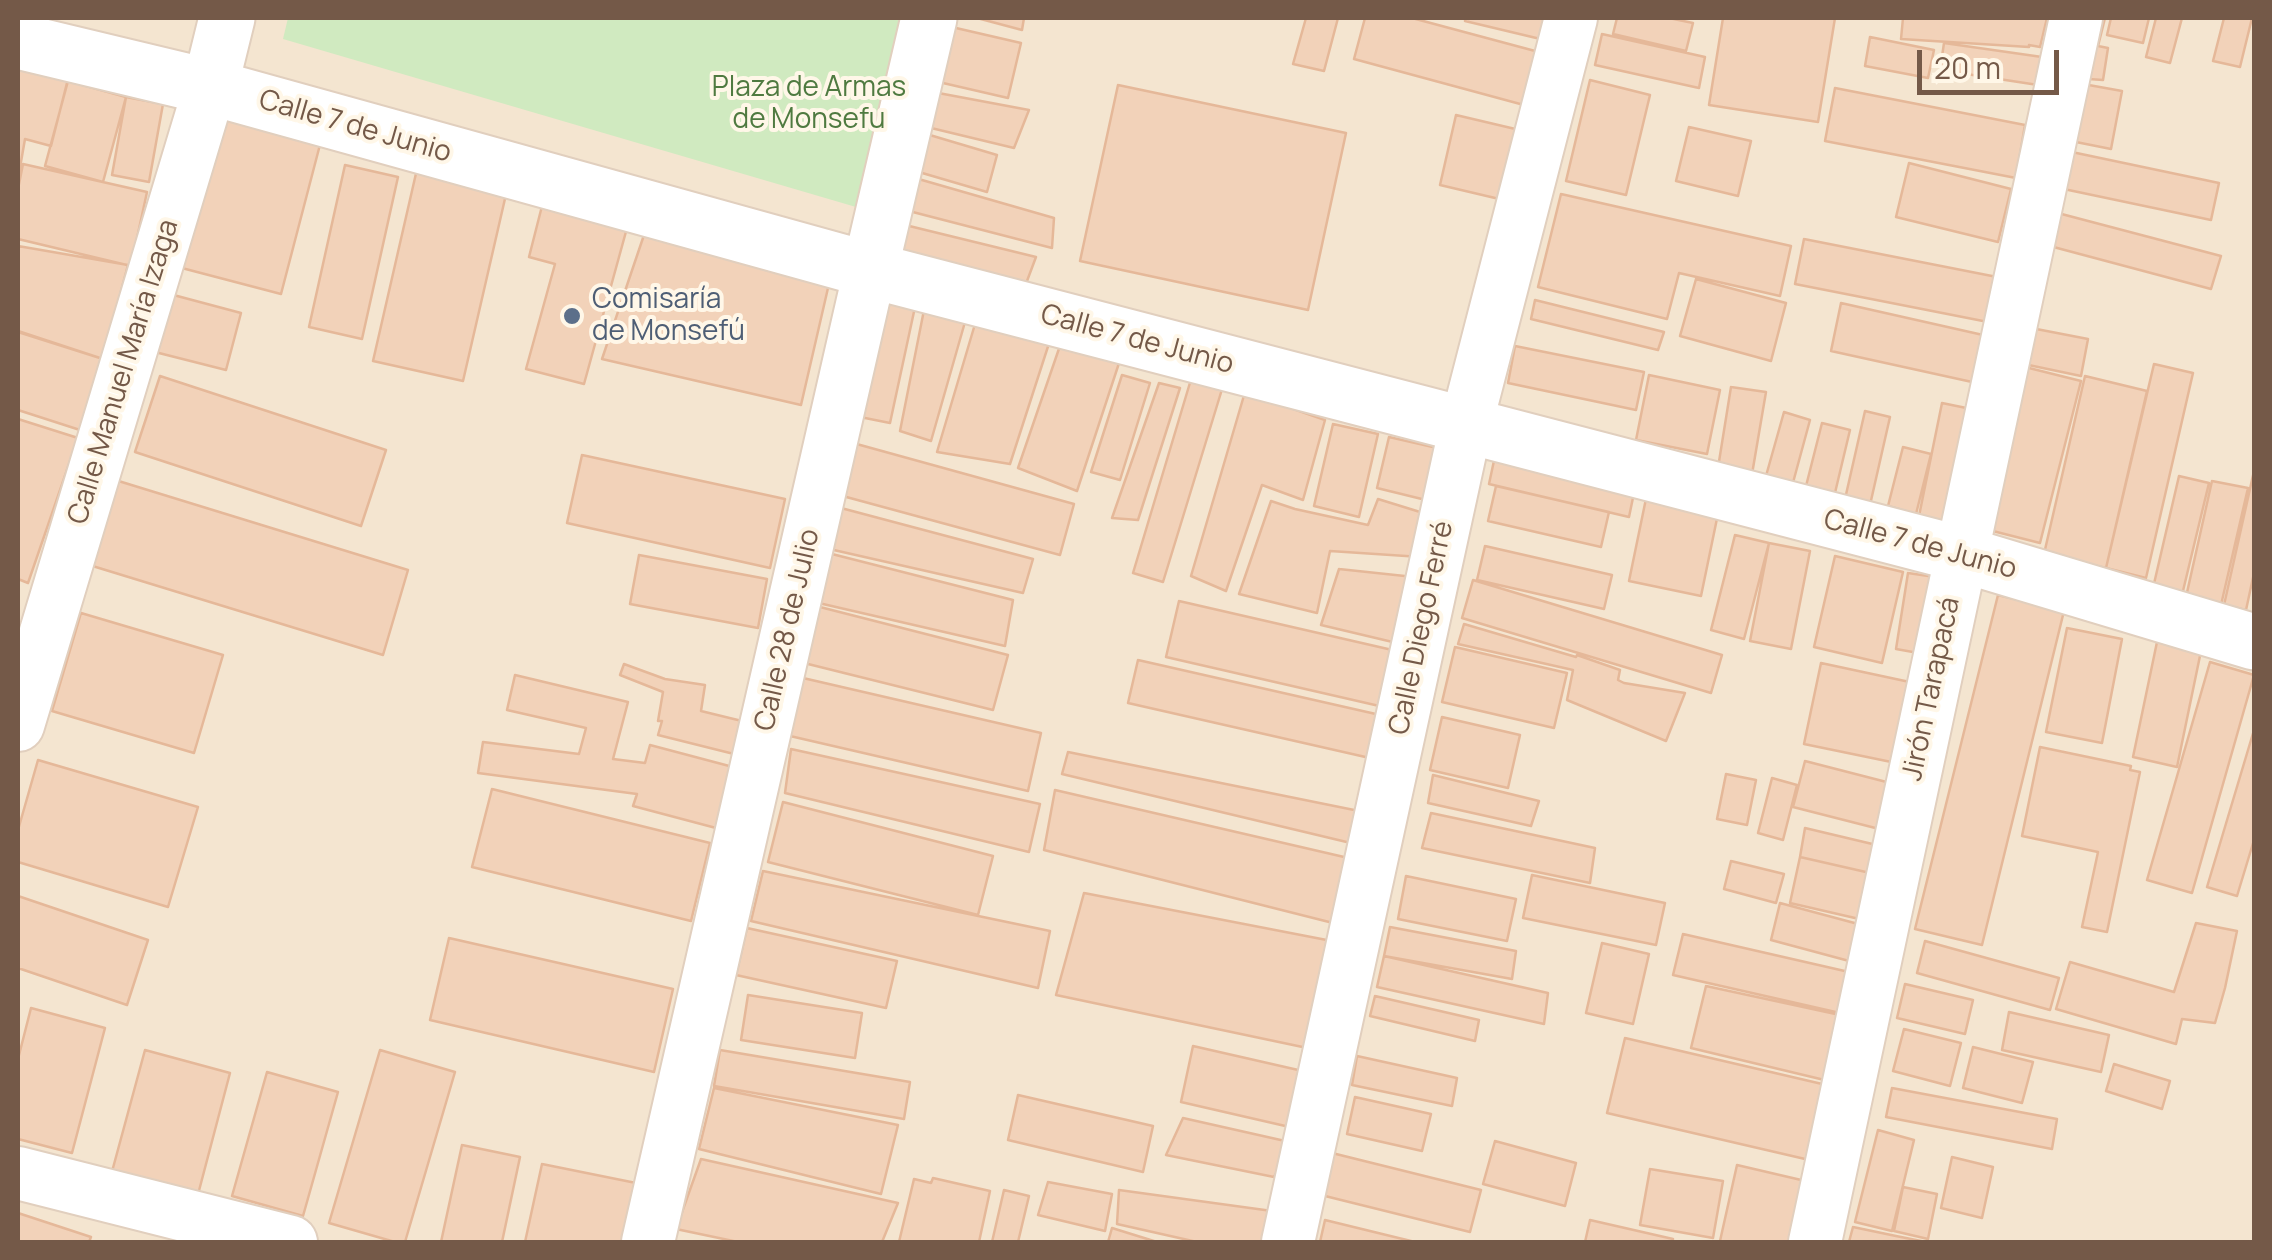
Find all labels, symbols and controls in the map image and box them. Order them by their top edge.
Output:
scale bar [1922,30,2064,92]
text: 20 m [1934,47,2001,88]
park label: Plaza de Armas de Monsefu [712,71,906,137]
street label: Calle 7 de Junio [255,84,455,170]
street label: Calle Manuel María Izaga [62,216,186,528]
place label: Comisaría de Monsefú [592,283,745,349]
street label: Calle 7 de Junio [1037,298,1237,382]
marker: Comisaría de Monsefú [561,305,583,327]
street label: Calle 7 de Junio [1820,503,2020,587]
street label: Calle Diego Ferré [1383,518,1461,738]
street label: Calle 28 de Julio [748,526,828,734]
street label: Jirón Tarapacá [1896,594,1968,784]

